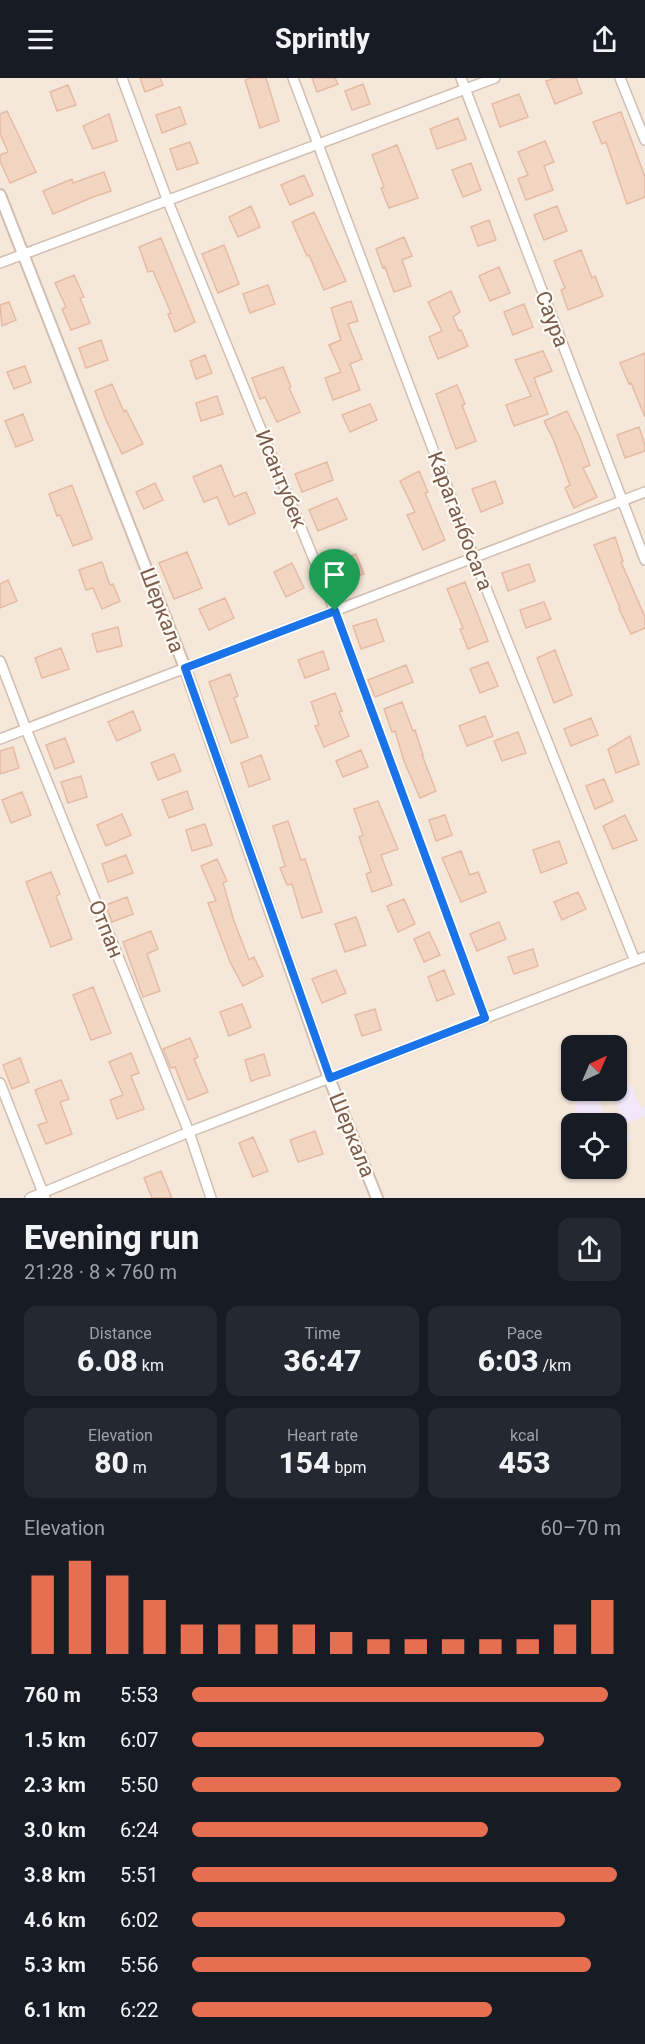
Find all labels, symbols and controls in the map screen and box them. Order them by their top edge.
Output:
icon: menu [24,23,57,56]
text: Sprintly [275,23,370,55]
icon: share [588,23,621,56]
street label: Саура [530,288,574,350]
street label: Исантубек [250,426,312,532]
street label: Караганбосага [423,448,497,594]
pin [309,549,360,611]
icon: arrive [318,558,351,591]
street label: Шеркала [135,564,189,656]
street label: Отпан [84,897,128,961]
north arrow [561,1035,627,1101]
map controls [561,1035,627,1179]
street label: Шеркала [324,1089,380,1181]
button: locate [561,1113,627,1179]
text: Evening run [24,1218,199,1257]
button: share [558,1218,621,1281]
text: 21:28 · 8 × 760 m [24,1260,177,1284]
text: Distance [89,1324,152,1343]
text: Time [305,1324,340,1343]
text: Pace [507,1324,542,1343]
text: 6.08 [77,1343,138,1378]
text: 36:47 [284,1343,361,1378]
text: 6:03 [478,1343,538,1378]
text: km [138,1356,164,1375]
text: /km [538,1356,571,1375]
text: Elevation [88,1426,153,1445]
text: Heart rate [287,1426,358,1445]
text: kcal [510,1426,539,1445]
text: 80 [94,1445,129,1480]
text: 154 [279,1445,330,1480]
text: 453 [499,1445,550,1480]
text: m [129,1458,147,1477]
text: bpm [330,1458,366,1477]
text: Elevation [24,1516,105,1540]
text: 60–70 m [540,1516,621,1540]
text: 760 m [24,1683,81,1707]
text: 5:53 [120,1683,159,1707]
text: 1.5 km [24,1728,86,1752]
text: 6:07 [120,1728,159,1752]
text: 2.3 km [24,1773,86,1797]
text: 5:50 [120,1773,159,1797]
text: 3.0 km [24,1818,86,1842]
text: 6:24 [120,1818,159,1842]
text: 3.8 km [24,1863,86,1887]
text: 5:51 [120,1863,159,1887]
text: 4.6 km [24,1908,86,1932]
text: 6:02 [120,1908,159,1932]
text: 5.3 km [24,1953,86,1977]
text: 5:56 [120,1953,159,1977]
text: 6.1 km [24,1998,86,2022]
text: 6:22 [120,1998,159,2022]

